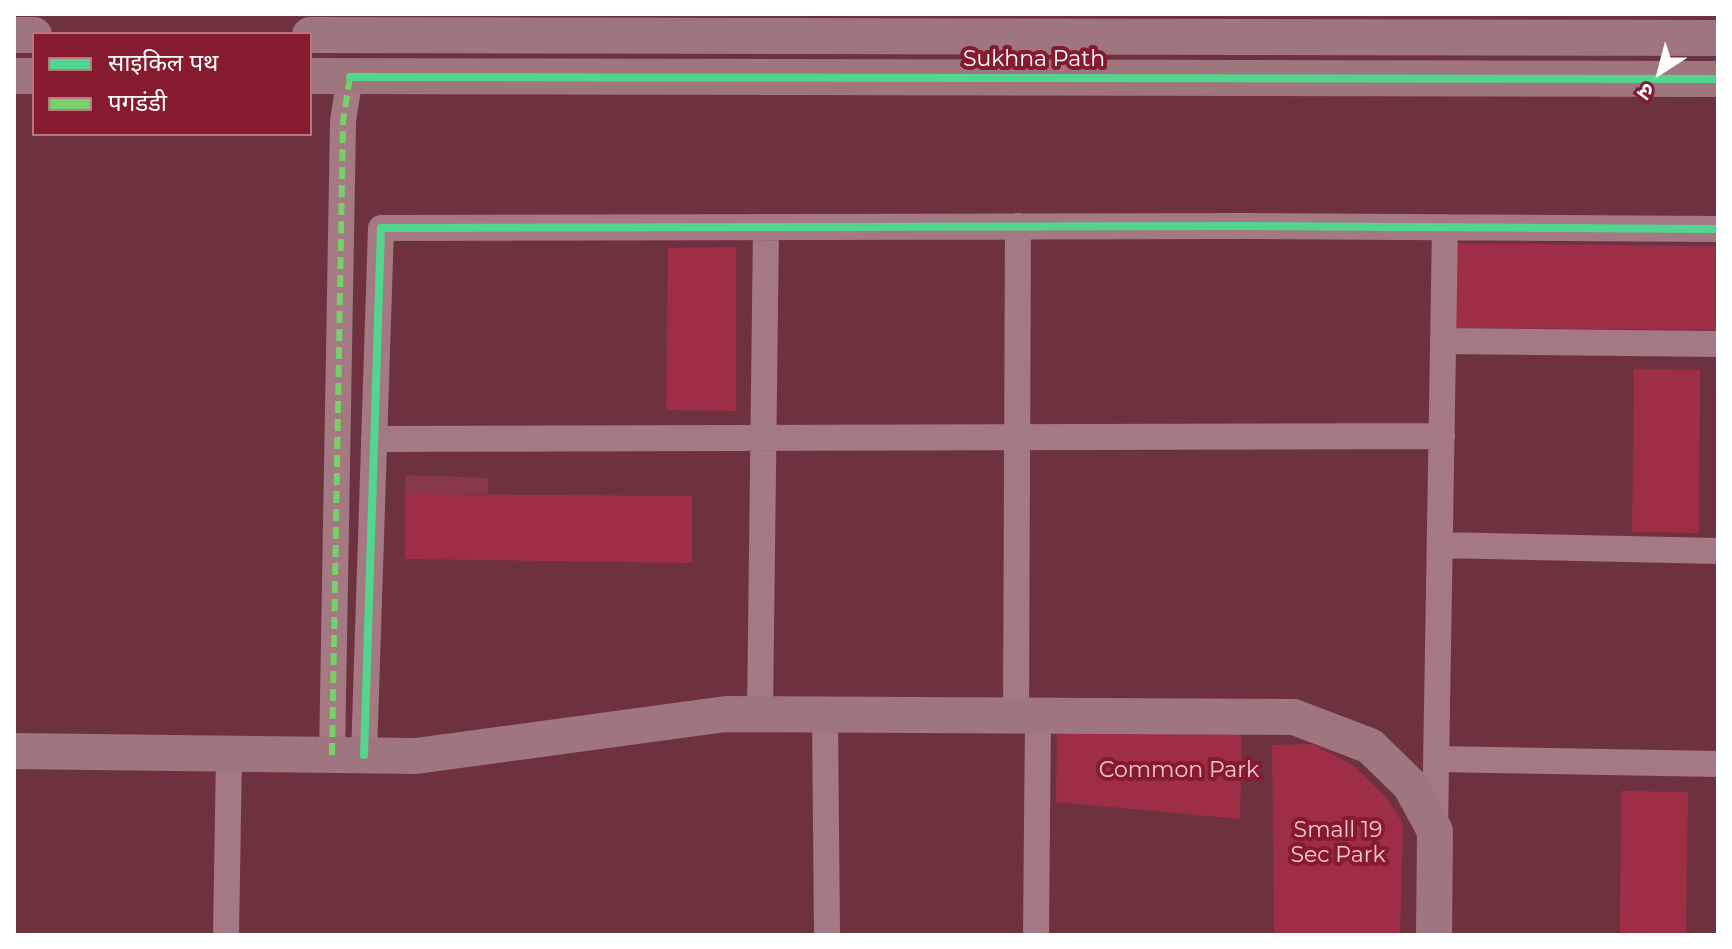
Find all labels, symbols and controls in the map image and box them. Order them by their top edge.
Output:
legend [32,32,312,136]
north arrow [1620,32,1700,112]
street label: Sukhna Path [963,47,1105,73]
text: साइकिल पथ [108,48,218,77]
text: उ [1632,77,1659,107]
text: पगडंडी [108,88,167,117]
park label: Common Park [1099,758,1259,784]
park label: Small 19 Sec Park [1290,818,1386,870]

